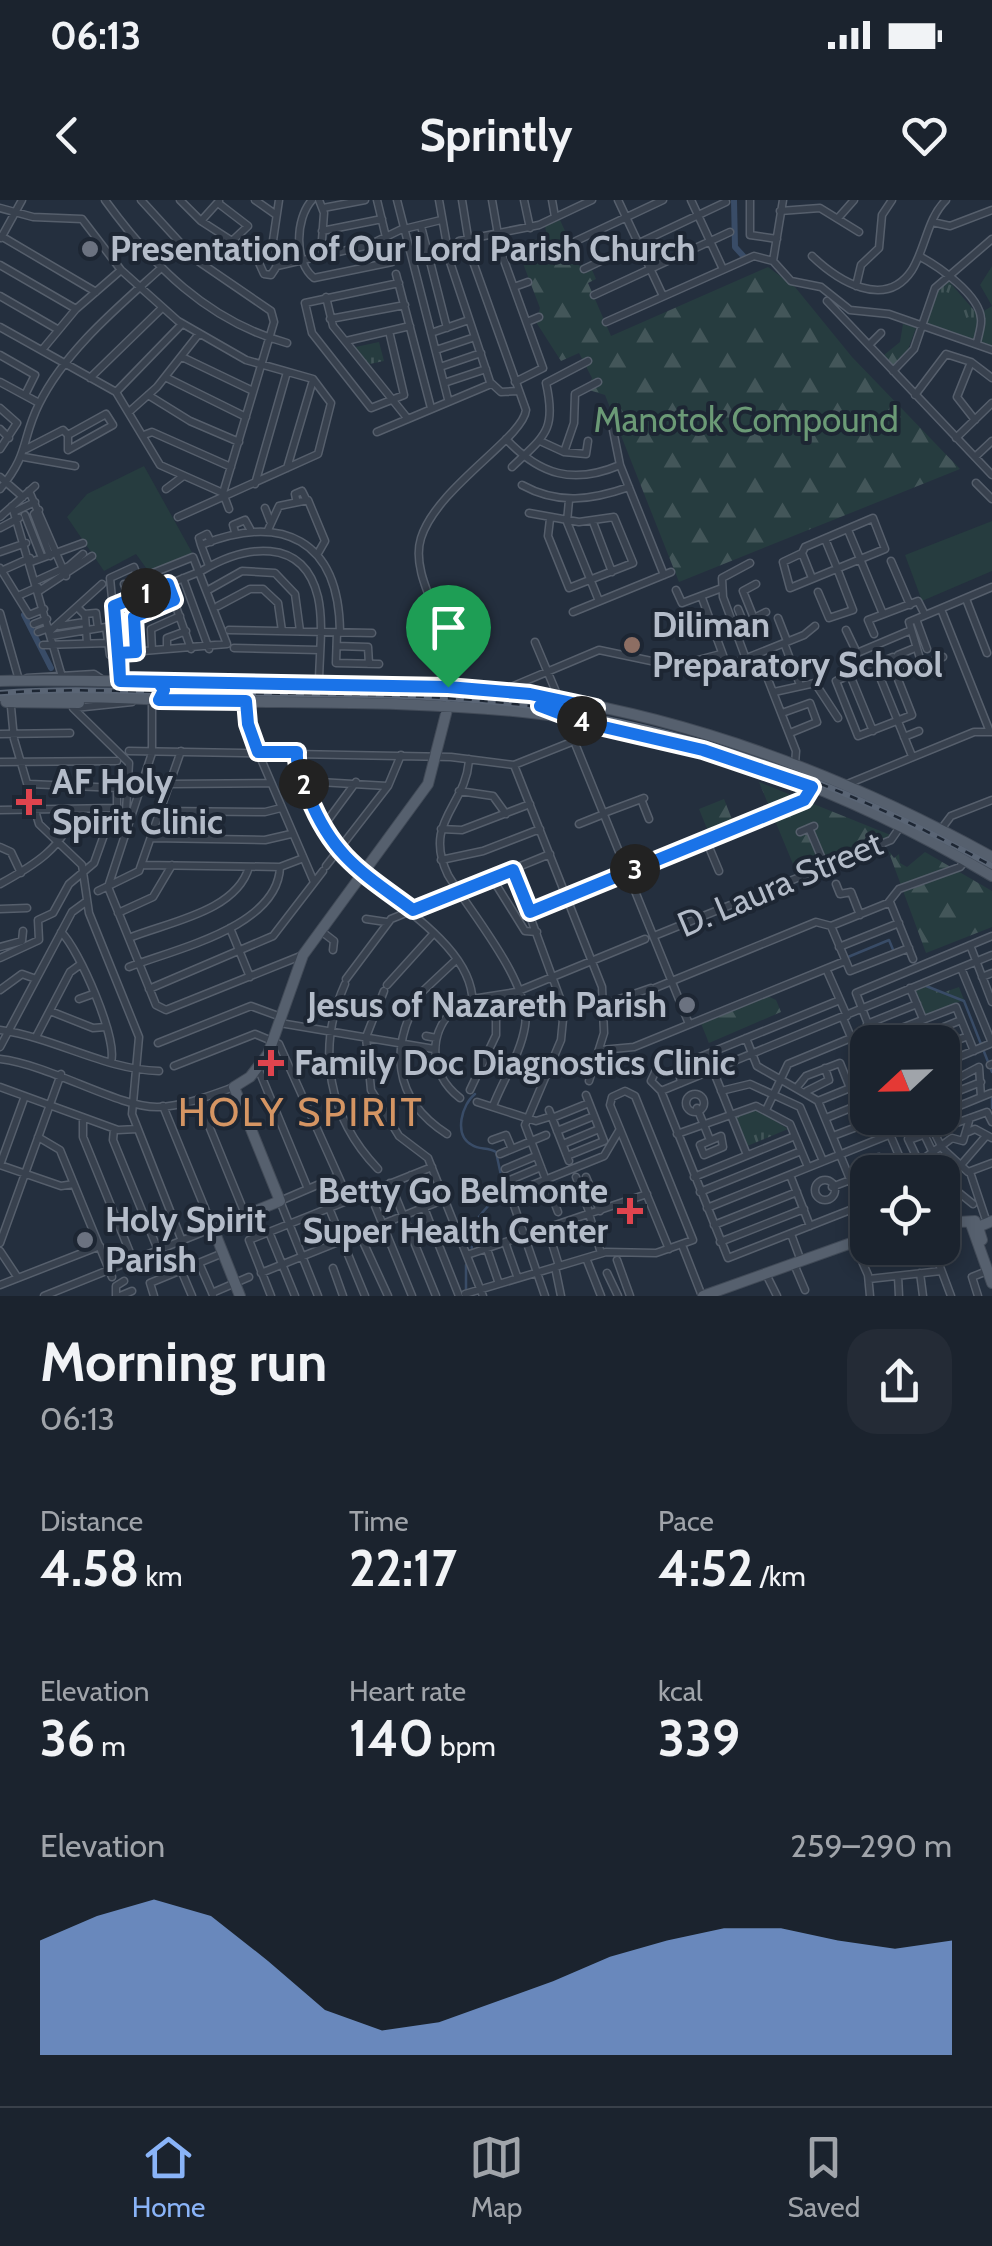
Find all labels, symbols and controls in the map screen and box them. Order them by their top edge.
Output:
text: 06:13 [50,12,141,59]
icon: back [40,108,95,163]
text: Sprintly [419,108,573,162]
icon: heart [897,108,952,163]
place label: Presentation of Our Lord Parish Church [110,227,696,270]
marker: Presentation of Our Lord Parish Church [79,238,101,260]
park label: Manotok Compound [593,398,899,441]
pin: 1 [121,568,171,618]
text: 1 [141,576,151,610]
pin [406,585,491,688]
icon: arrive [421,600,476,655]
place label: Diliman Preparatory School [652,603,943,686]
marker: Diliman Preparatory School [621,634,643,656]
pin: 4 [557,696,607,746]
text: 4 [573,704,591,738]
pin: 2 [279,759,329,809]
place label: AF Holy Spirit Clinic [52,760,223,843]
text: 2 [297,767,311,801]
marker: AF Holy Spirit Clinic [16,789,42,815]
street label: D. Laura Street [671,821,889,946]
pin: 3 [610,844,660,894]
text: 3 [627,852,643,886]
place label: Jesus of Nazareth Parish [306,983,667,1026]
marker: Jesus of Nazareth Parish [676,994,698,1016]
north arrow [850,1025,960,1135]
map controls [850,1025,960,1265]
place label: Family Doc Diagnostics Clinic [294,1041,736,1084]
marker: Family Doc Diagnostics Clinic [258,1050,284,1076]
district label: HOLY SPIRIT [178,1087,424,1136]
button: locate [850,1155,960,1265]
place label: Betty Go Belmonte Super Health Center [303,1169,608,1252]
place label: Holy Spirit Parish [105,1198,266,1281]
marker: Betty Go Belmonte Super Health Center [617,1198,643,1224]
marker: Holy Spirit Parish [74,1229,96,1251]
text: Morning run [40,1328,327,1395]
button: share [847,1329,952,1434]
text: 06:13 [40,1399,115,1438]
text: Distance [40,1504,143,1538]
text: Time [349,1504,409,1538]
text: Pace [658,1504,714,1538]
text: 4.58 [40,1538,139,1599]
text: 22:17 [349,1538,457,1599]
text: 4:52 [658,1538,753,1599]
text: km [139,1559,183,1593]
text: /km [753,1559,806,1593]
text: Elevation [40,1674,149,1708]
text: Heart rate [349,1674,466,1708]
text: kcal [658,1674,703,1708]
text: 36 [40,1708,95,1769]
text: 140 [349,1708,434,1769]
text: 339 [658,1708,740,1769]
text: m [95,1729,126,1763]
text: bpm [434,1729,496,1763]
text: Elevation [40,1826,165,1865]
text: 259–290 m [790,1826,952,1865]
tab: Home [132,2130,205,2224]
tab: Map [469,2130,524,2224]
tab: Saved [788,2130,860,2224]

